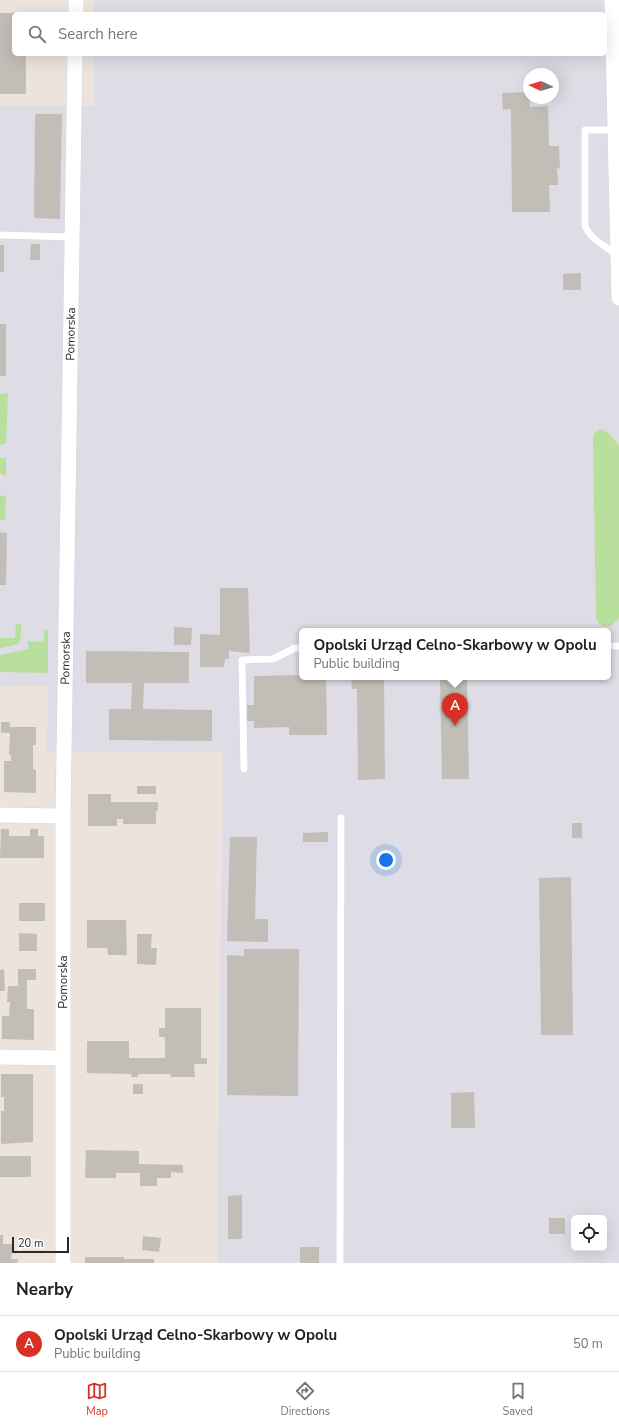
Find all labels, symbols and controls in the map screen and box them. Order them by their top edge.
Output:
search box [12,12,607,56]
icon: search [26,23,48,45]
text: Search here [58,24,138,44]
north arrow [523,68,559,104]
street label: Pomorska [62,307,79,361]
popup [299,628,611,680]
street label: Pomorska [57,631,74,685]
text: Opolski Urząd Celno-Skarbowy w Opolu [313,635,597,655]
text: Public building [313,655,400,673]
pin: A [442,693,468,726]
your location [376,850,396,870]
street label: Pomorska [55,955,71,1009]
map controls [571,1215,607,1251]
button: locate [571,1215,607,1251]
scale bar [12,1235,69,1254]
text: 20 m [18,1236,43,1251]
text: Nearby [16,1278,73,1301]
text: Opolski Urząd Celno-Skarbowy w Opolu [54,1325,337,1345]
text: A [24,1335,34,1353]
text: 50 m [573,1335,603,1353]
text: Public building [54,1345,141,1363]
tab: Map [86,1380,108,1419]
tab: Directions [280,1380,330,1419]
tab: Saved [502,1380,533,1419]

